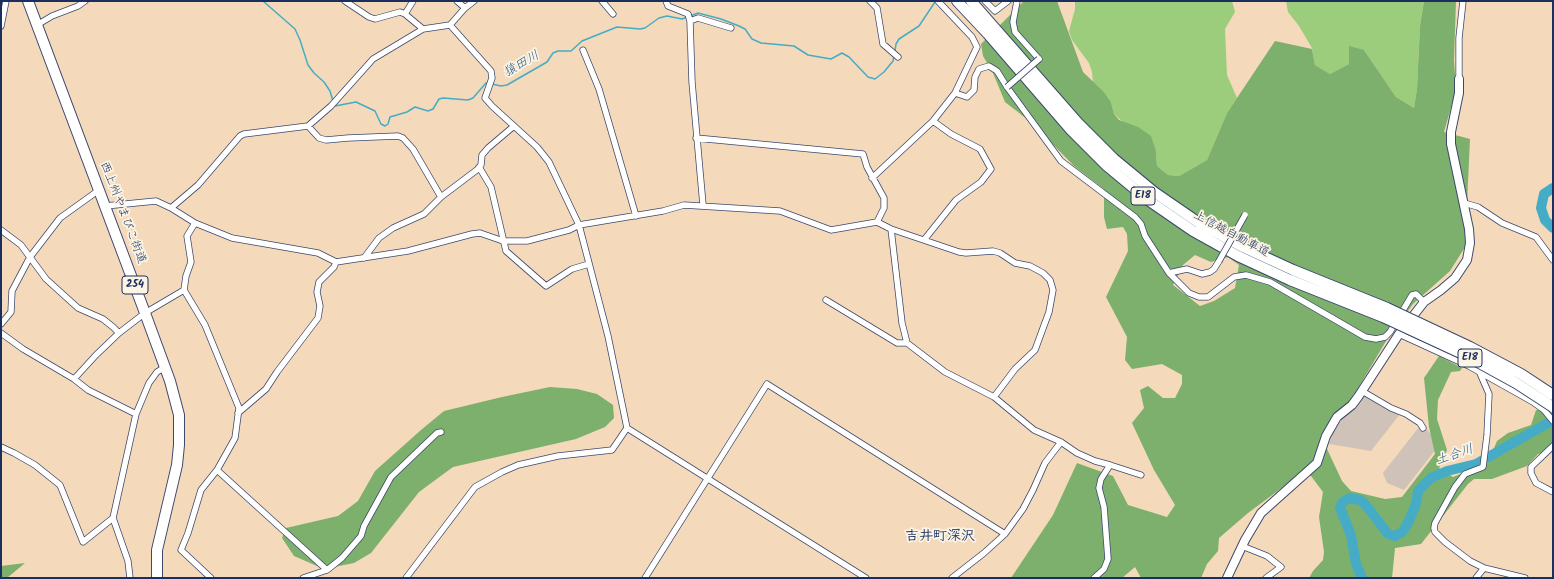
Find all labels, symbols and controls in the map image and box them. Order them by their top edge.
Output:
water label: 猿田川 [501,48,543,82]
street label: 西上州やまびこ街道 [96,160,148,266]
road number: E18 [1131,187,1155,205]
street label: 上信越自動車道 [1191,209,1271,261]
road number: 254 [122,276,148,294]
road number: E18 [1458,349,1482,367]
water label: 土合川 [1434,442,1476,470]
district label: 吉井町深沢 [905,530,975,546]

